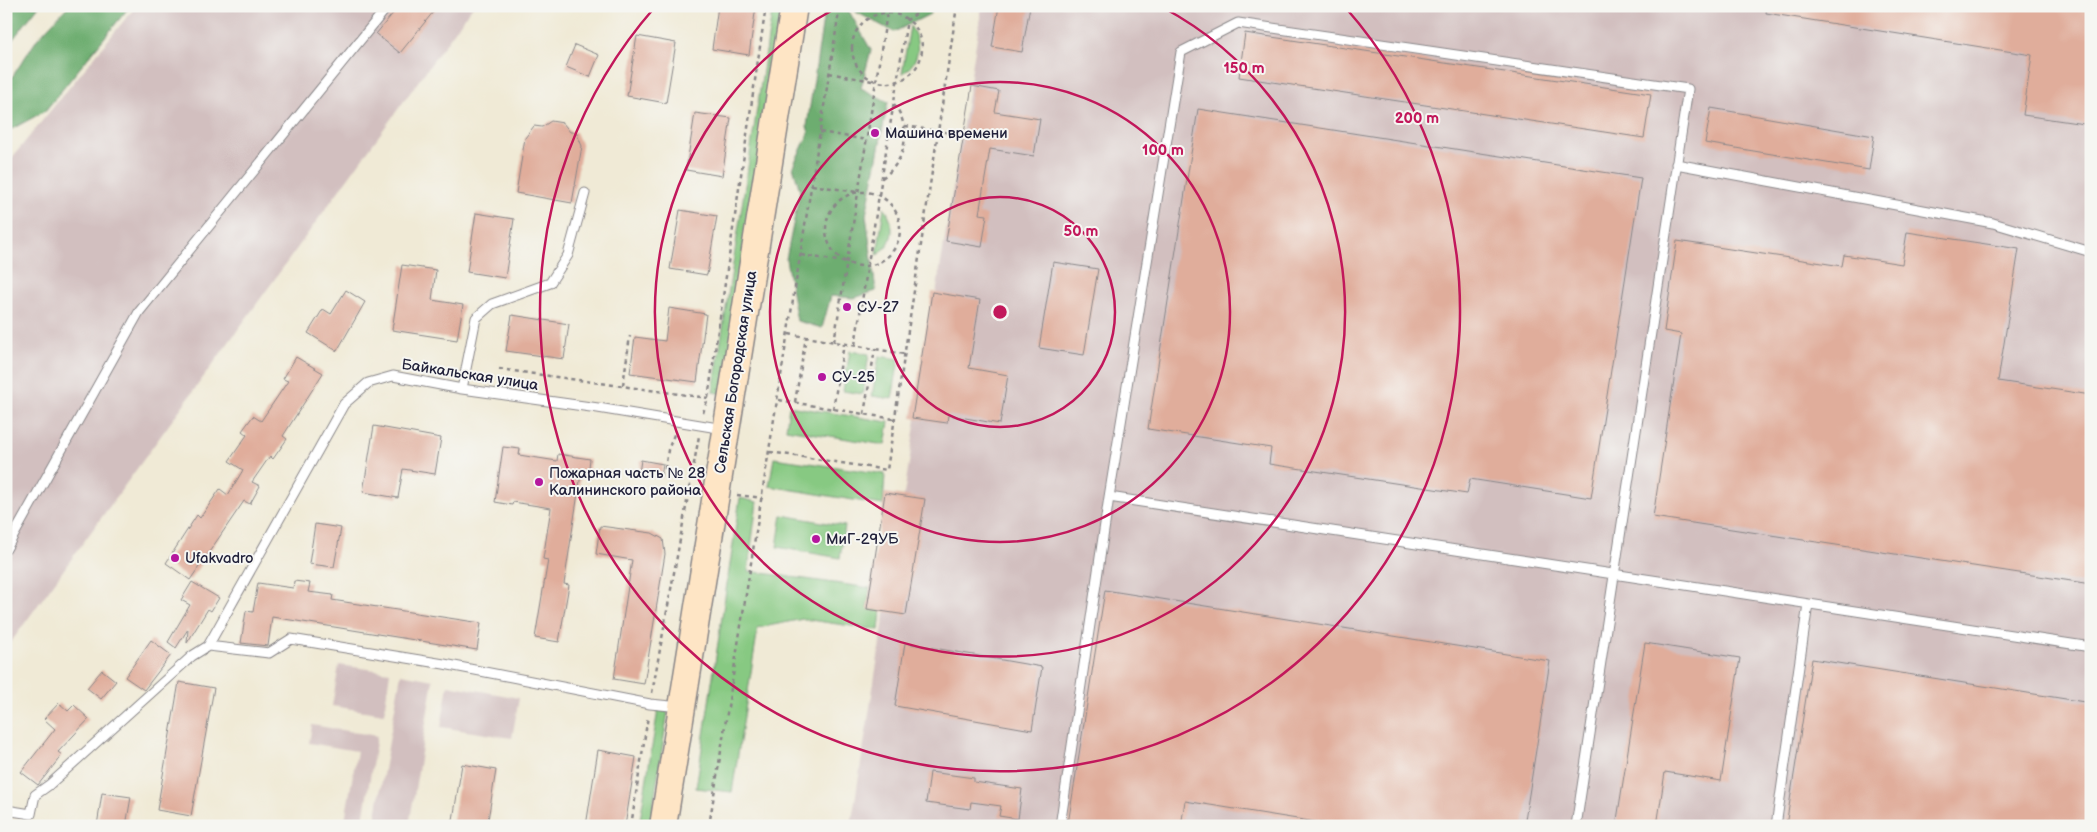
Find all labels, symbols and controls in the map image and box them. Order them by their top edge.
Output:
text: 150 m [1223,59,1265,78]
text: 200 m [1395,109,1439,128]
place label: Машина времени [885,124,1008,143]
marker: Машина времени [869,127,881,139]
text: 100 m [1142,141,1184,160]
text: 50 m [1064,222,1099,241]
street label: Сельская Богородская улица [711,269,761,475]
place label: СУ-27 [857,298,899,317]
marker: СУ-27 [841,301,853,313]
centre of rings [991,303,1009,321]
street label: Байкальская улица [400,355,540,395]
place label: СУ-25 [832,368,875,387]
marker: СУ-25 [816,371,828,383]
place label: Пожарная часть № 28 Калининского района [549,464,705,500]
marker: Пожарная часть № 28 Калининского района [533,476,545,488]
place label: МиГ-29УБ [826,530,899,549]
marker: МиГ-29УБ [810,533,822,545]
place label: Ufakvadro [185,549,254,568]
marker: Ufakvadro [169,552,181,564]

